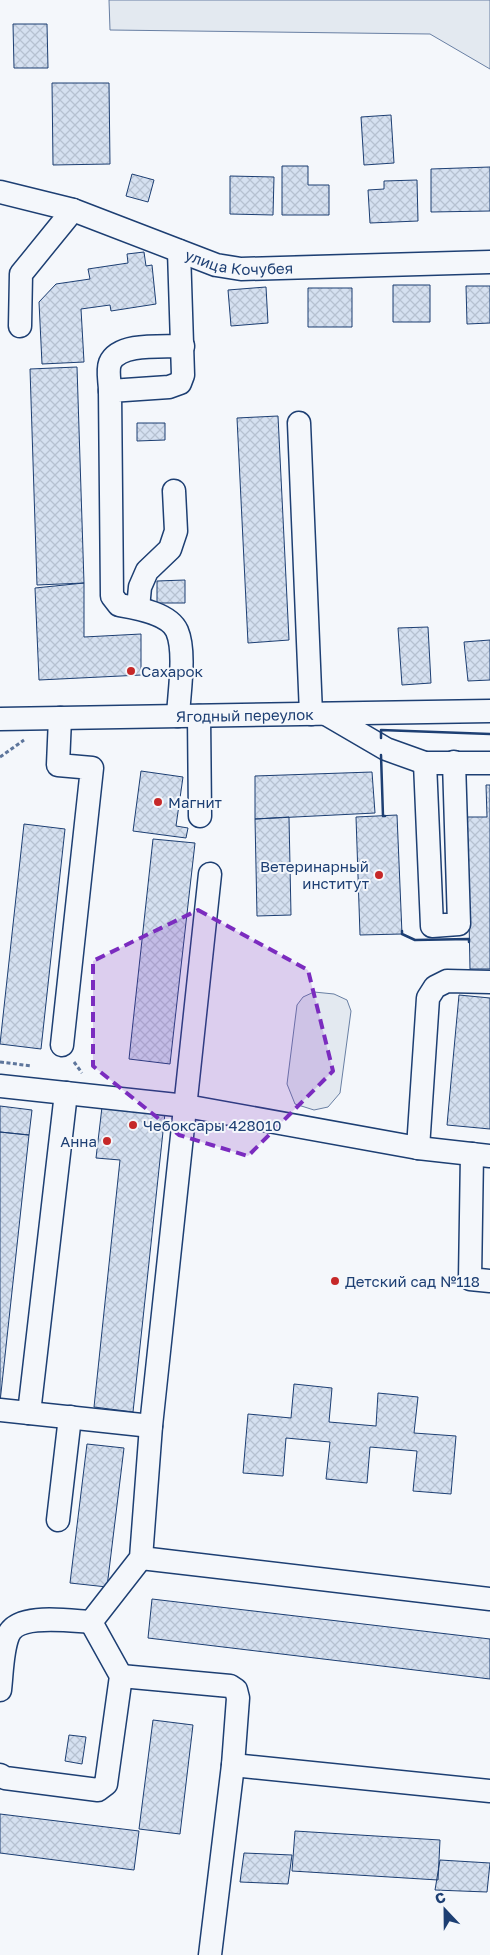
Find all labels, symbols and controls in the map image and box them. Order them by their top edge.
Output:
street label: улица Кочубея [183,245,293,278]
place label: Сахарок [141,662,203,680]
marker: Сахарок [125,665,137,677]
street label: Ягодный переулок [176,705,314,725]
place label: Магнит [168,793,223,811]
marker: Магнит [152,796,164,808]
place label: Ветеринарный институт [260,857,370,892]
marker: Ветеринарный институт [373,869,385,881]
place label: Чебоксары 428010 [143,1116,281,1134]
marker: Чебоксары 428010 [127,1119,139,1131]
place label: Анна [60,1132,97,1150]
marker: Анна [101,1135,113,1147]
place label: Детский сад №118 [345,1272,480,1290]
marker: Детский сад №118 [329,1275,341,1287]
north arrow [420,1885,470,1935]
text: С [432,1888,448,1907]

